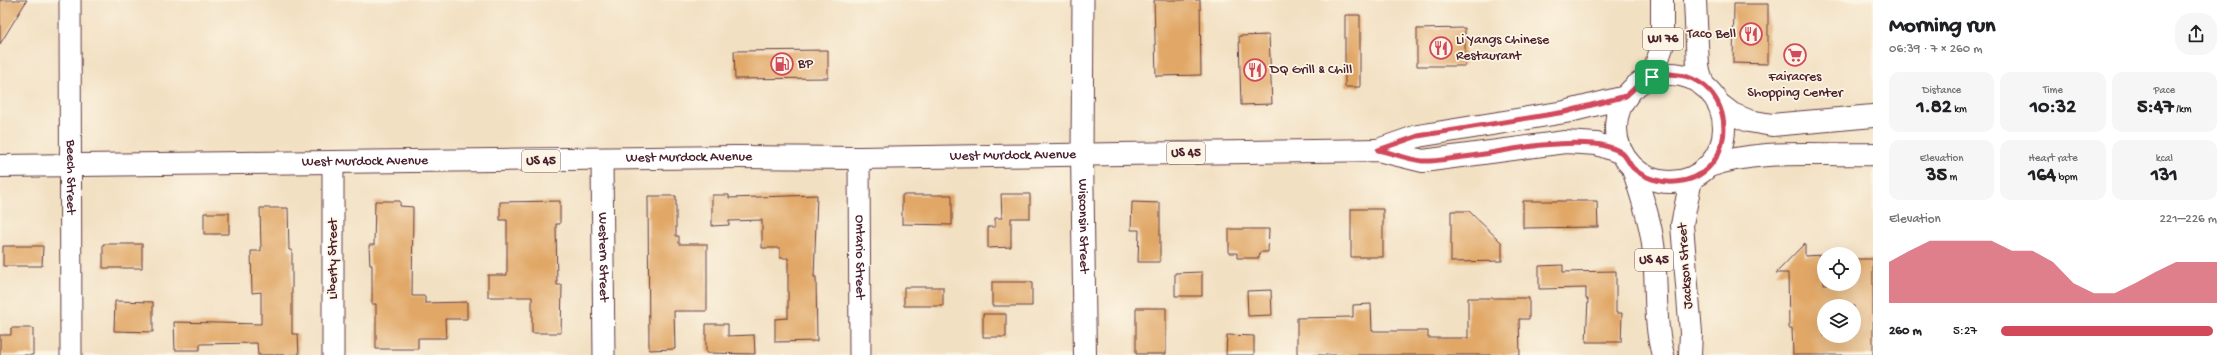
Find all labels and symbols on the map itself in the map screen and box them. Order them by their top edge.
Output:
restaurant icon: Taco Bell [1738,21,1764,47]
place label: Taco Bell [1686,26,1736,43]
road number: WI 76 [1643,28,1683,50]
place label: Li Yangs Chinese Restaurant [1456,32,1550,65]
restaurant icon: Li Yangs Chinese Restaurant [1428,35,1454,61]
supermarket icon: Fairacres Shopping Center [1782,42,1808,68]
fuel station icon: BP [769,51,795,77]
place label: BP [797,56,813,73]
restaurant icon: DQ Grill & Chill [1242,57,1268,83]
pin [1635,60,1669,94]
place label: DQ Grill & Chill [1269,62,1352,79]
place label: Fairacres Shopping Center [1747,69,1844,102]
street label: Beech Street [62,139,79,216]
road number: US 45 [1167,142,1205,164]
street label: West Murdock Avenue [950,146,1077,165]
street label: West Murdock Avenue [626,148,753,167]
road number: US 45 [522,150,560,172]
street label: West Murdock Avenue [302,152,429,171]
street label: Wisconsin Street [1074,179,1092,275]
street label: Western Street [594,212,612,303]
street label: Ontario Street [851,215,868,301]
street label: Liberty Street [325,217,342,300]
street label: Jackson Street [1674,221,1697,309]
road number: US 45 [1635,249,1673,271]

